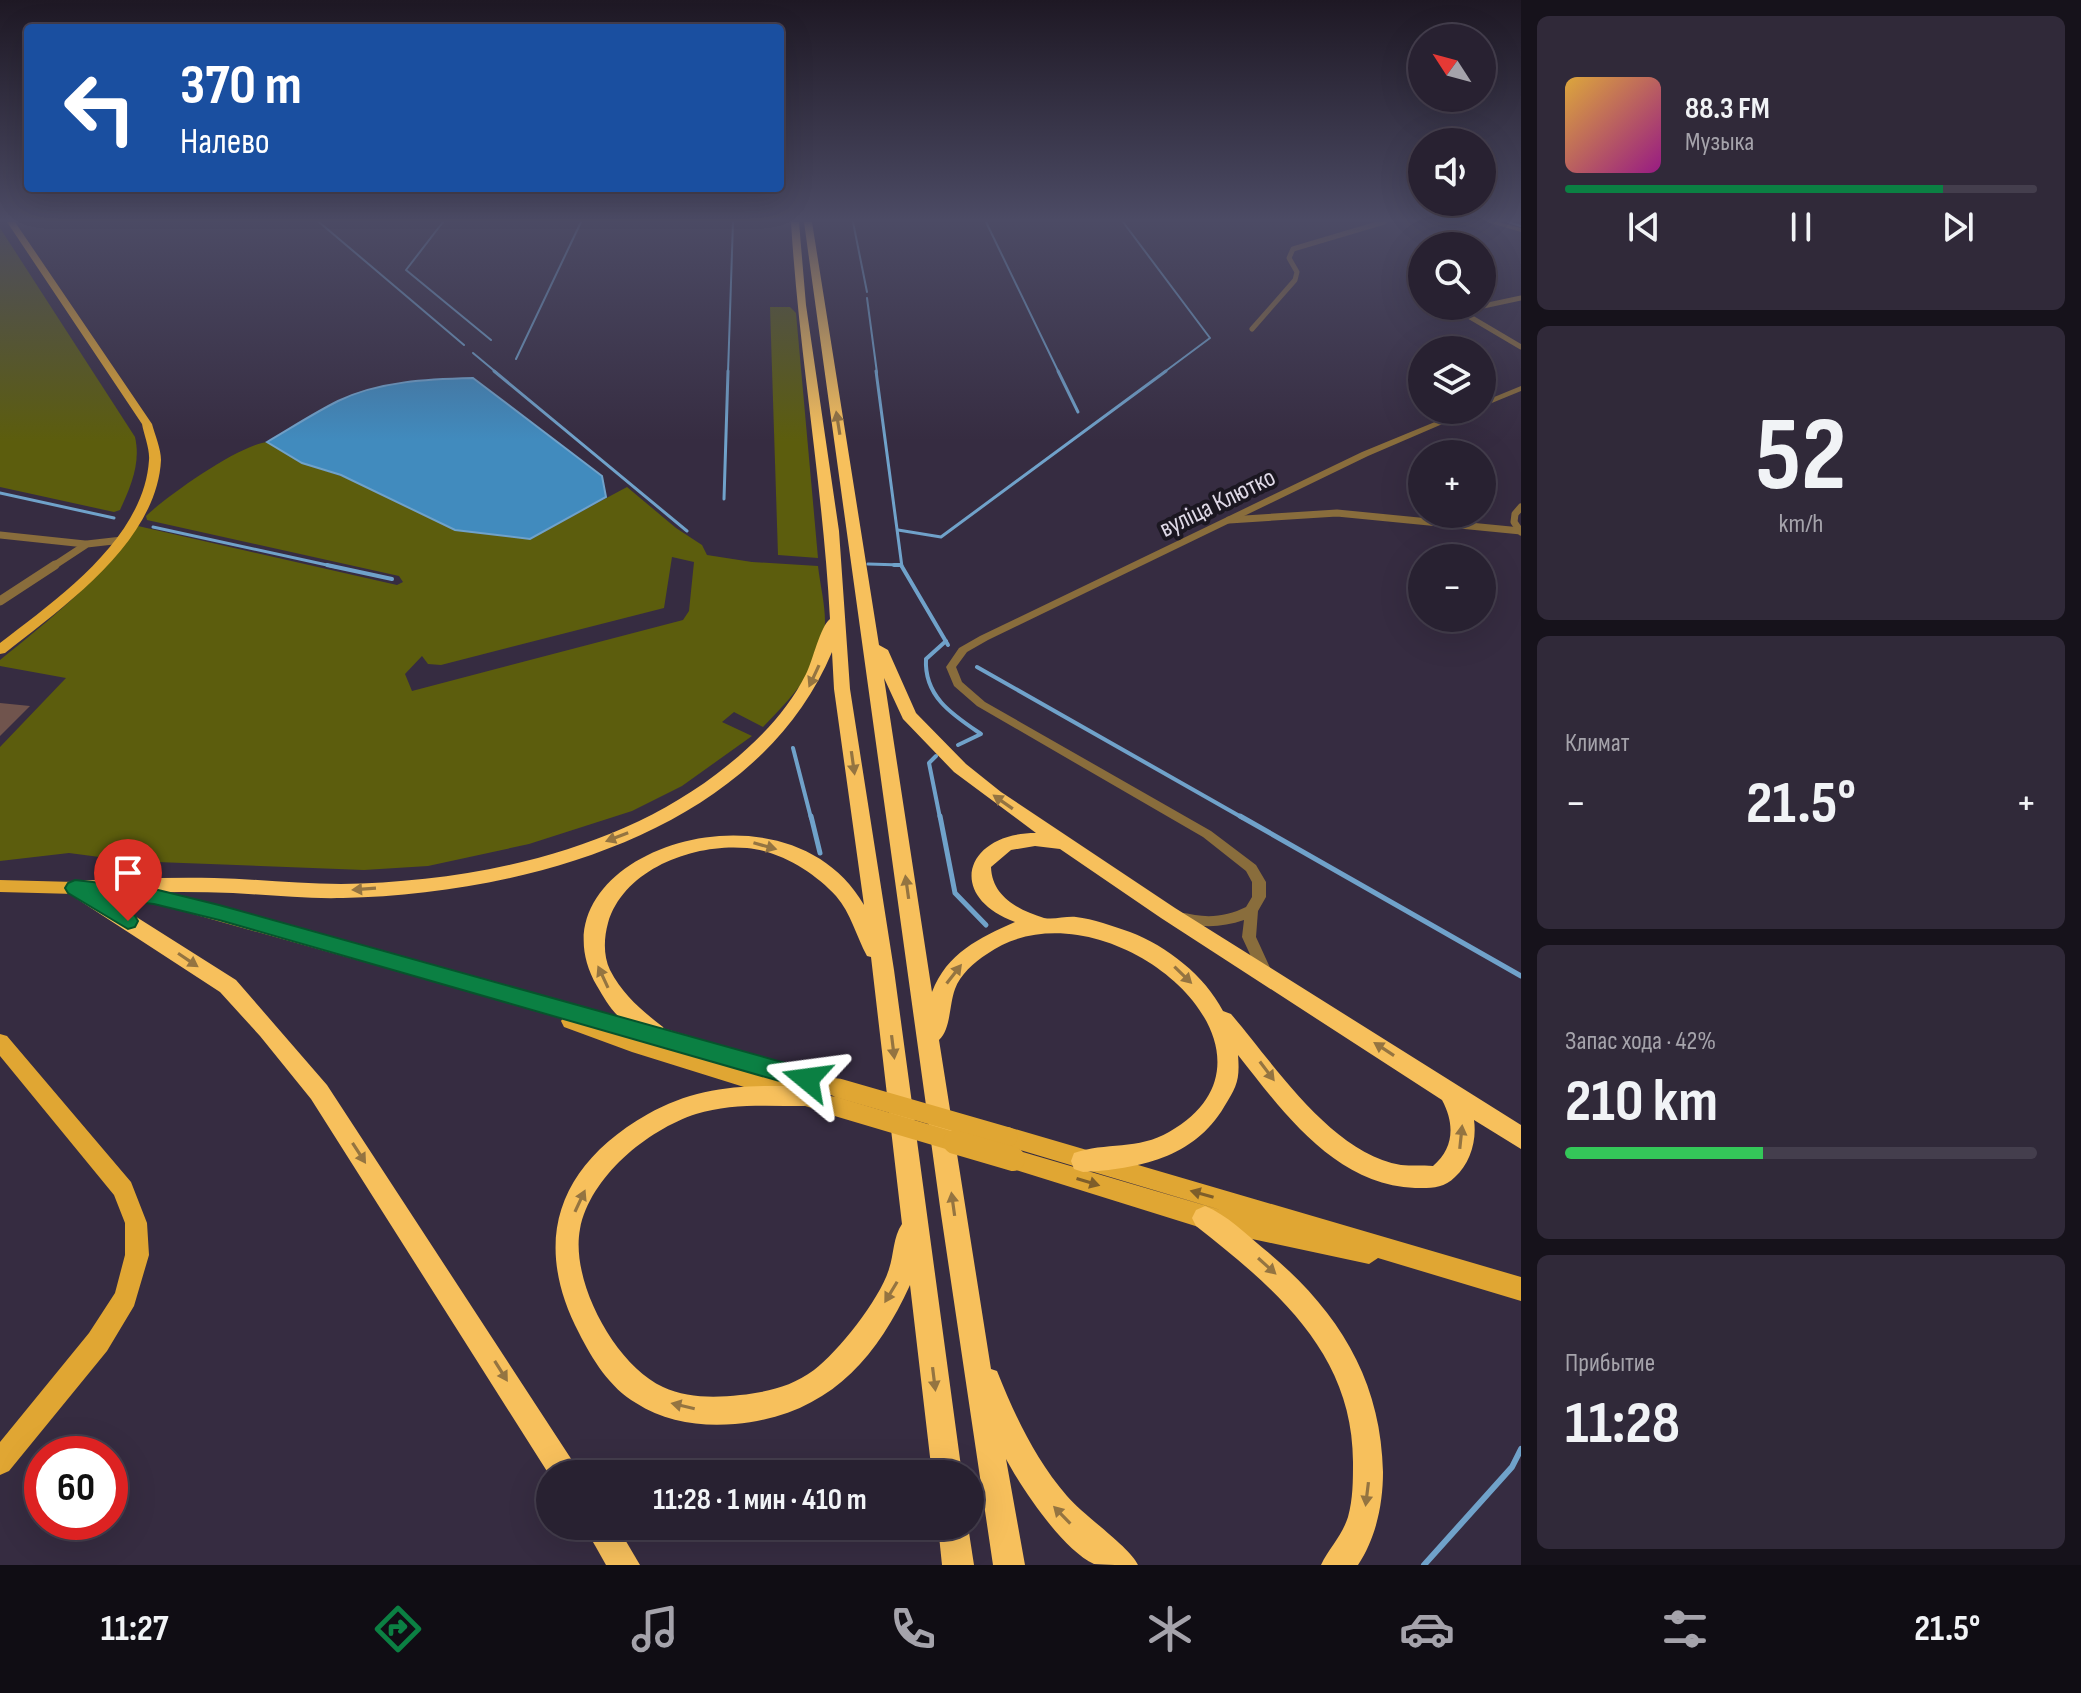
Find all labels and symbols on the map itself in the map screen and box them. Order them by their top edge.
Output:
north arrow [1408,24,1496,112]
one-way arrow [831,411,843,436]
street label: вуліца Клютко [1155,462,1281,545]
one-way arrow [807,664,821,687]
one-way arrow [847,751,860,776]
one-way arrow [993,795,1014,810]
one-way arrow [605,831,629,844]
pin [94,839,162,921]
one-way arrow [753,840,777,853]
one-way arrow [900,874,913,899]
one-way arrow [351,883,376,896]
one-way arrow [178,952,199,967]
one-way arrow [945,964,961,984]
one-way arrow [596,965,610,989]
one-way arrow [1173,966,1192,984]
one-way arrow [886,1035,899,1060]
position arrow [765,1037,849,1121]
one-way arrow [1373,1042,1395,1056]
one-way arrow [1258,1061,1274,1081]
one-way arrow [1455,1125,1468,1150]
one-way arrow [351,1142,366,1164]
one-way arrow [1076,1176,1100,1189]
one-way arrow [1190,1187,1214,1200]
one-way arrow [573,1189,587,1212]
one-way arrow [946,1191,959,1216]
one-way arrow [1257,1256,1276,1274]
one-way arrow [884,1281,898,1303]
one-way arrow [493,1360,507,1382]
one-way arrow [928,1367,941,1392]
one-way arrow [670,1399,695,1412]
speed limit sign: 60 [24,1436,128,1540]
one-way arrow [1360,1482,1373,1507]
one-way arrow [1053,1506,1072,1525]

